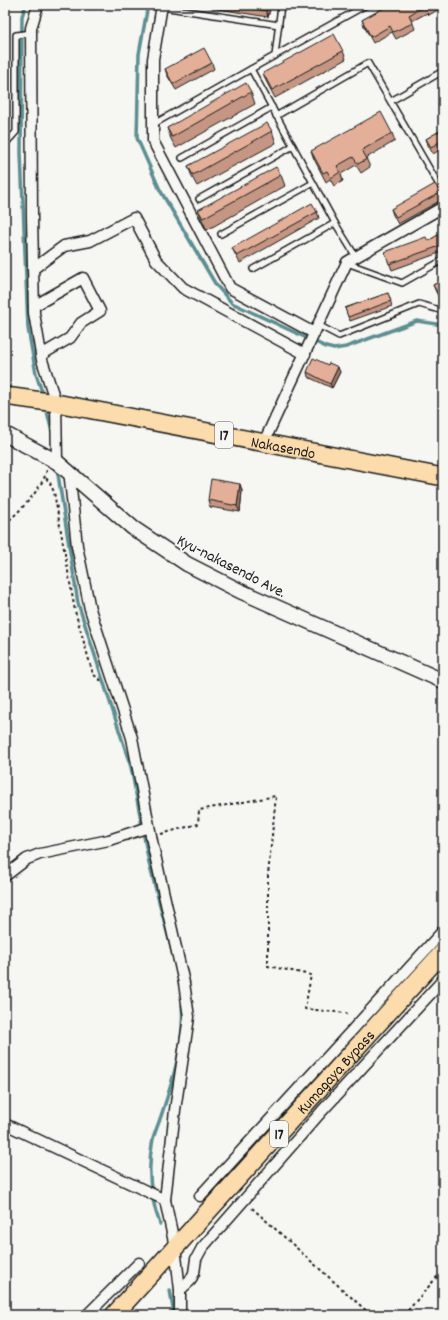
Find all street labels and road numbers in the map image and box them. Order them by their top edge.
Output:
road number: 17 [215,422,233,448]
street label: Nakasendo [249,432,317,466]
street label: Kyu-nakasendo Ave. [172,530,289,605]
street label: Kumagaya Bypass [292,1025,382,1120]
road number: 17 [270,1121,288,1147]

